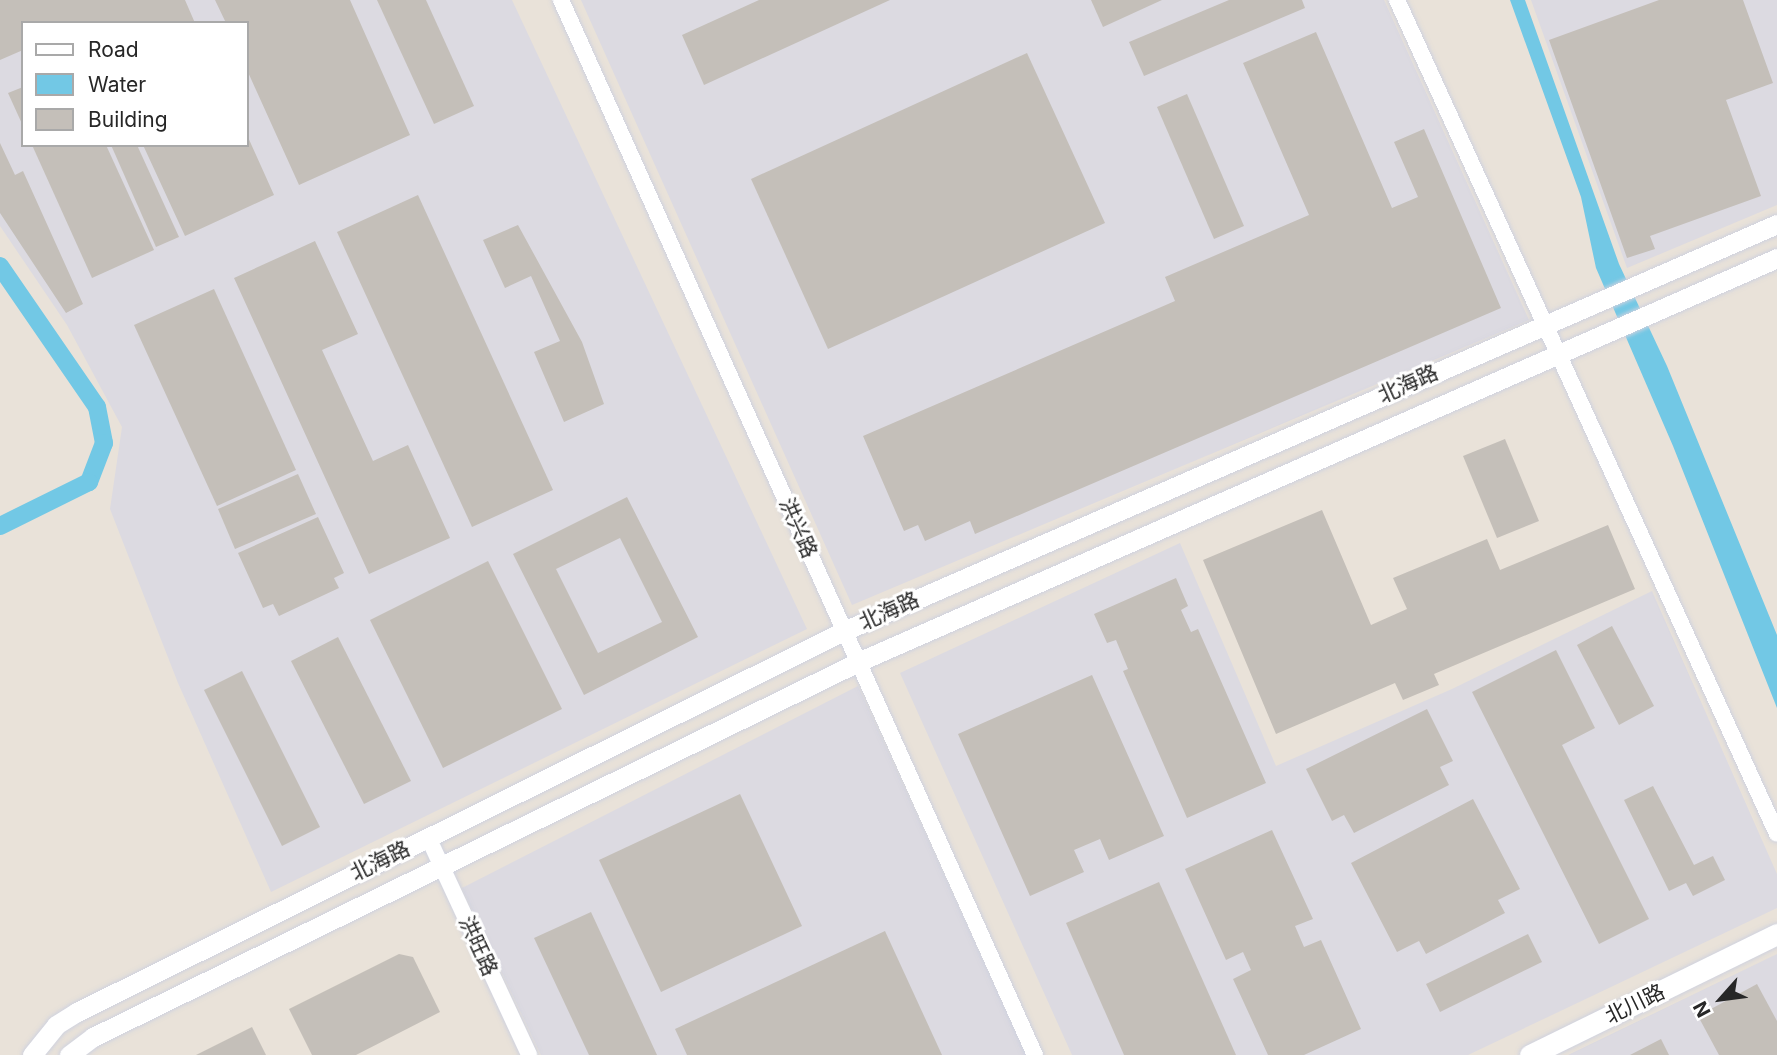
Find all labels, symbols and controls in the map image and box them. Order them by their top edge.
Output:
legend [21,21,248,147]
text: Road [88,37,139,62]
text: Water [88,72,146,97]
text: Building [88,107,168,132]
street label: 北海路 [1374,360,1442,408]
street label: 洪兴路 [774,494,822,562]
street label: 北海路 [855,587,923,635]
street label: 北海路 [346,836,414,886]
street label: 洪旺路 [453,912,503,980]
north arrow [1686,964,1756,1034]
street label: 北川路 [1601,979,1669,1029]
text: N [1688,997,1716,1021]

